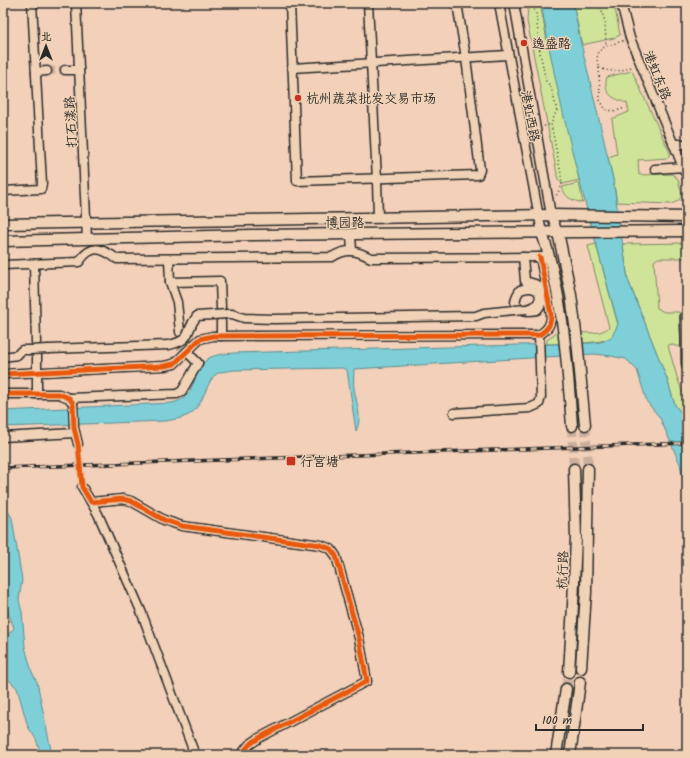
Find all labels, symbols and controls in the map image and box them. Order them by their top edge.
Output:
north arrow [26,26,66,66]
text: 北 [41,28,52,46]
place label: 逸盛路 [532,34,571,55]
marker: 逸盛路 [519,38,529,48]
street label: 港虹东路 [637,48,676,104]
place label: 杭州蔬菜批发交易市场 [306,89,436,110]
street label: 港虹西路 [514,89,545,144]
marker: 杭州蔬菜批发交易市场 [293,93,303,103]
street label: 打石漾路 [60,95,83,148]
street label: 博园路 [325,213,365,234]
place label: 行宫塘 [300,452,339,473]
marker: 行宫塘 [285,455,297,467]
street label: 杭行路 [552,550,575,590]
scale bar [536,706,643,732]
text: 100 m [542,711,573,730]

